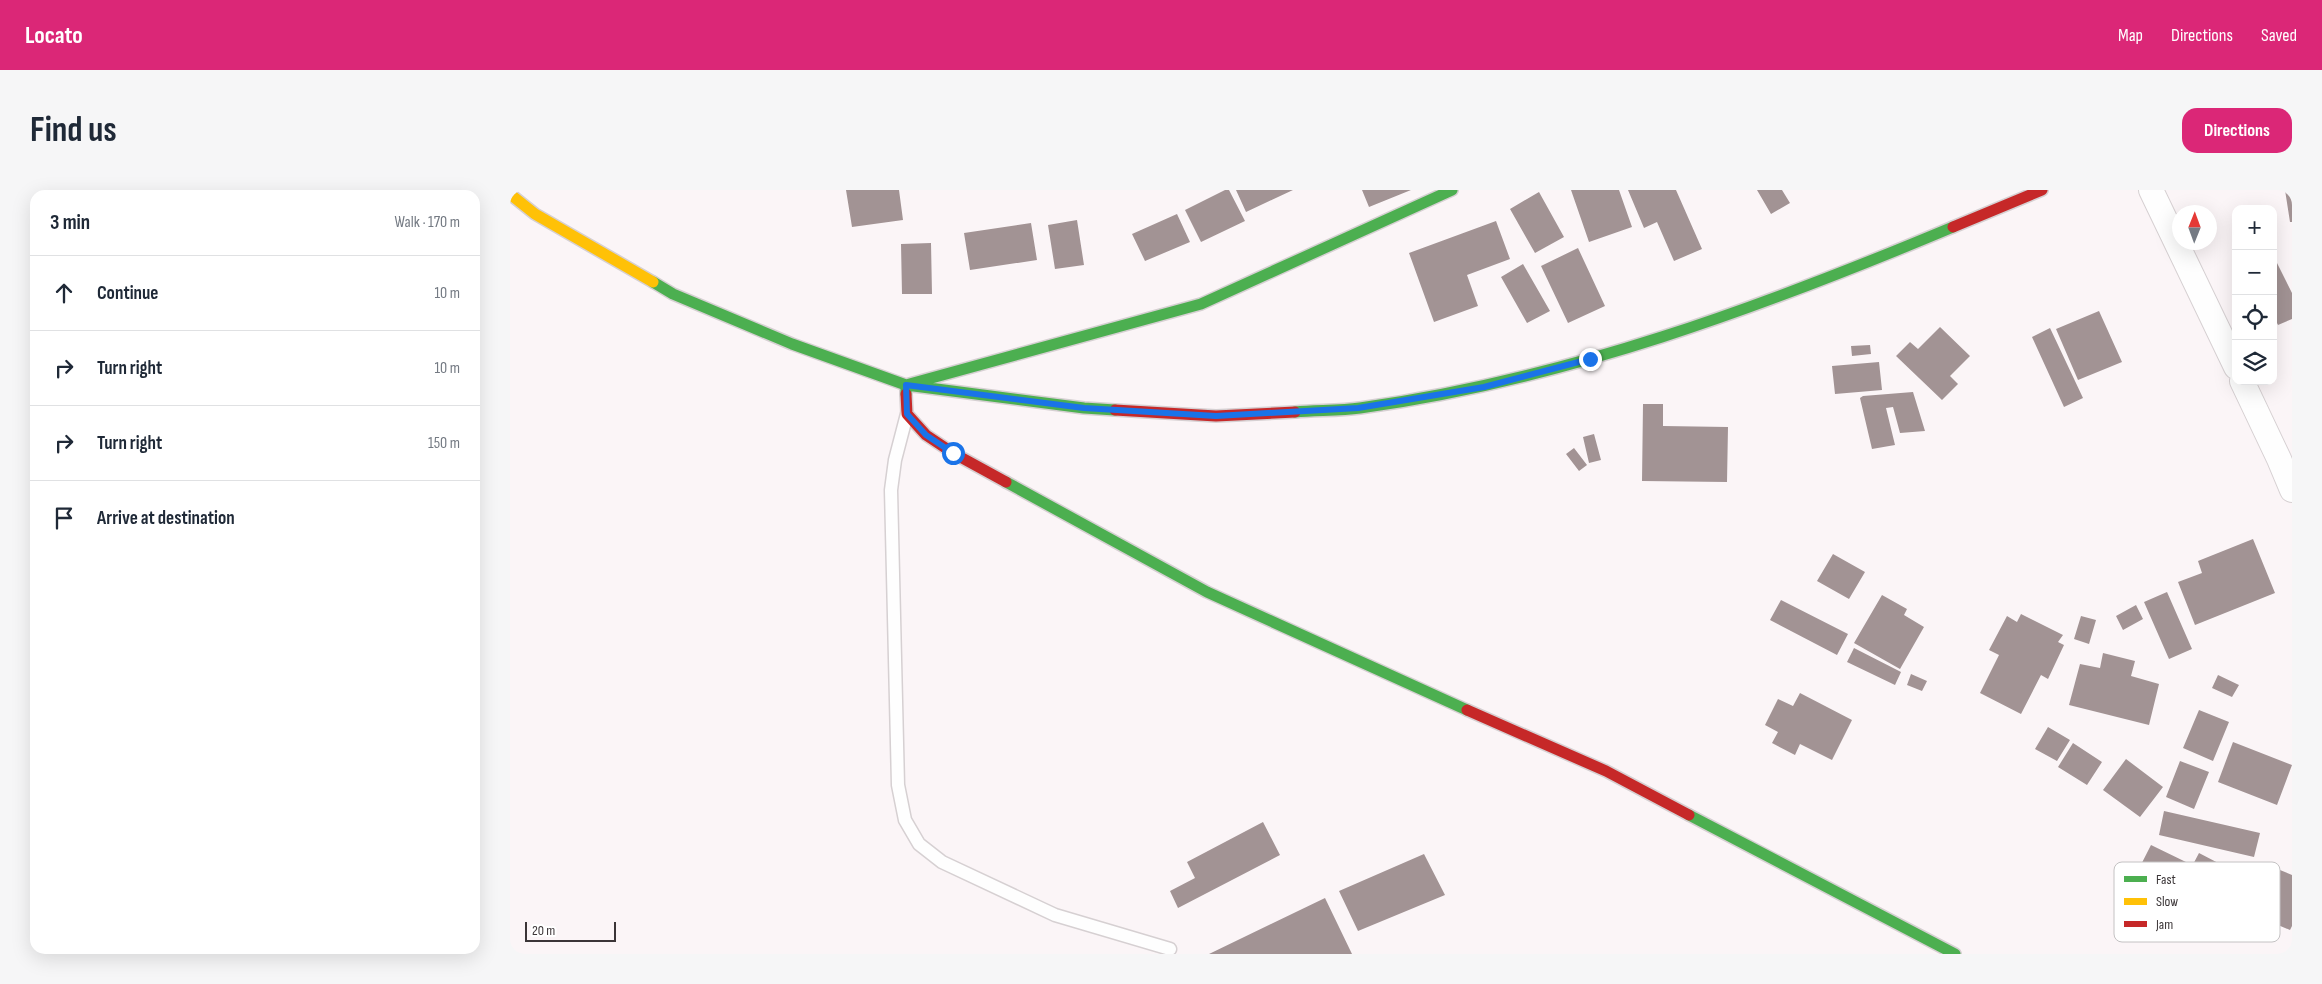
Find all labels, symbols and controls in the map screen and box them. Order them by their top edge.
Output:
text: Locato [25,21,83,50]
text: Map [2118,25,2143,46]
text: Directions [2171,25,2233,46]
text: Saved [2261,25,2297,46]
button: Directions [2182,108,2292,153]
text: Find us [30,109,117,152]
north arrow [2172,205,2217,250]
map controls [2232,205,2277,385]
button: + [2232,205,2277,250]
text: 3 min [50,210,90,235]
text: Walk · 170 m [395,213,460,232]
button: − [2232,250,2277,295]
icon: ahead [50,279,78,307]
text: Continue [97,282,158,305]
text: 10 m [434,284,460,303]
button: locate [2232,295,2277,340]
button: layers [2232,340,2277,385]
route end [1579,348,1602,371]
icon: right [50,354,78,382]
text: Turn right [97,357,162,380]
text: 10 m [434,359,460,378]
icon: right [50,429,78,457]
text: Turn right [97,432,162,455]
text: 150 m [428,434,460,453]
route start [942,442,965,465]
icon: arrive [50,504,78,532]
text: Arrive at destination [97,507,235,530]
legend [2114,862,2280,942]
text: Fast [2156,871,2176,888]
text: Slow [2156,893,2178,910]
text: Jam [2155,916,2173,933]
scale bar [525,919,616,942]
text: 20 m [532,922,555,939]

